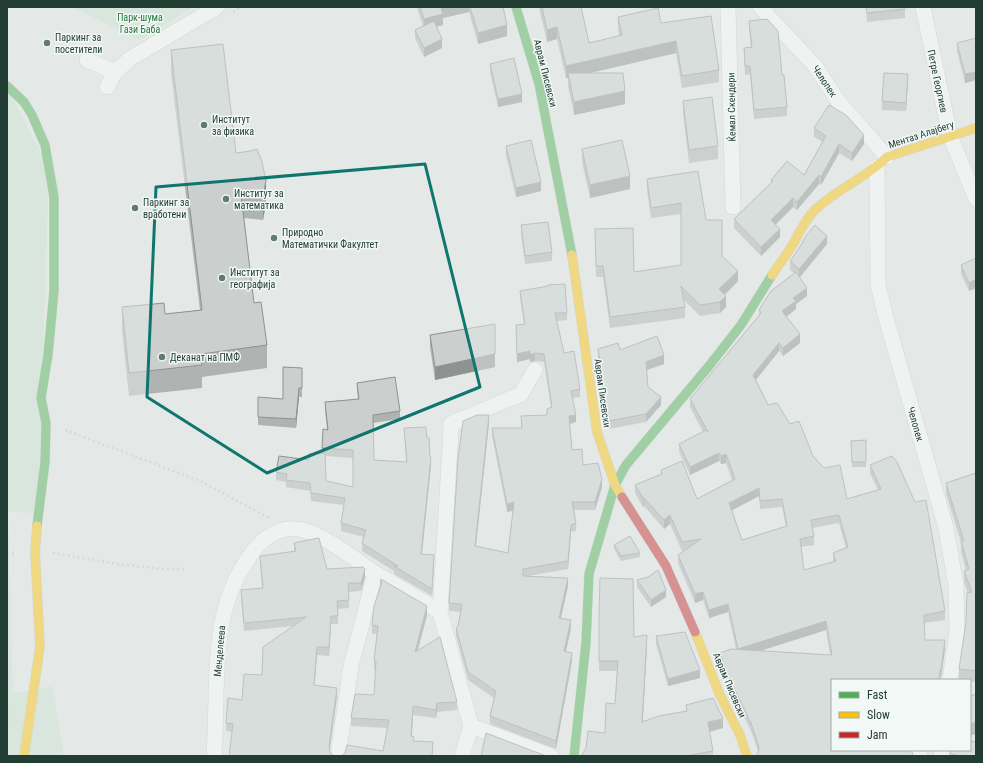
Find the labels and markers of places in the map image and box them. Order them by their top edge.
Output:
place label: Паркинг за посетители [55,32,102,55]
marker: Паркинг за посетители [42,38,52,48]
place label: Институт за физика [212,114,254,137]
marker: Институт за физика [199,120,209,130]
place label: Институт за математика [234,188,284,211]
marker: Институт за математика [221,194,231,204]
place label: Паркинг за вработени [143,197,189,220]
marker: Паркинг за вработени [130,203,140,213]
place label: Природно Математички Факултет [282,227,379,250]
marker: Природно Математички Факултет [269,233,279,243]
place label: Институт за географија [230,267,280,290]
marker: Институт за географија [217,273,227,283]
place label: Деканат на ПМФ [170,351,240,363]
marker: Деканат на ПМФ [157,352,167,362]

